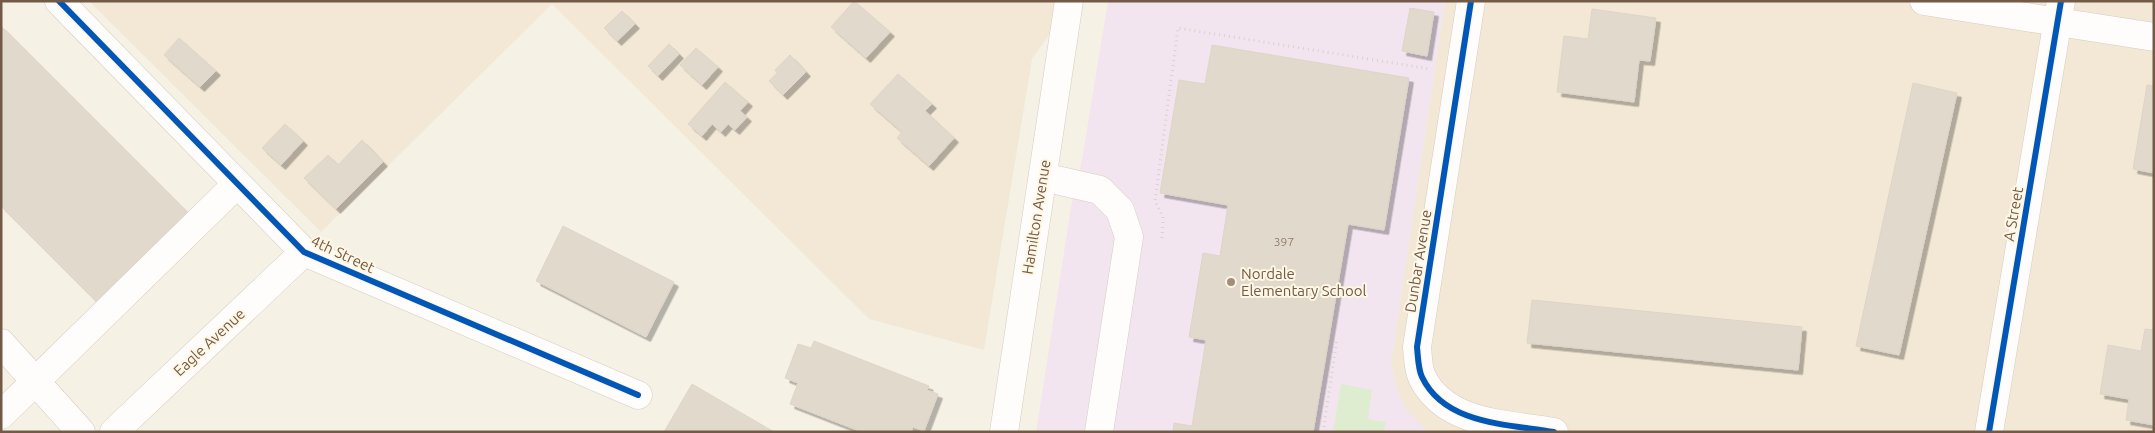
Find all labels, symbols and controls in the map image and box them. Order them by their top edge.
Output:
street label: Hamilton Avenue [1019,158,1053,276]
street label: A Street [2000,185,2026,243]
street label: Dunbar Avenue [1401,208,1435,314]
street label: 4th Street [308,232,378,276]
house number: 397 [1274,235,1294,248]
place label: Nordale Elementary School [1241,265,1367,299]
marker: Nordale Elementary School [1225,276,1237,288]
street label: Eagle Avenue [170,305,248,379]

